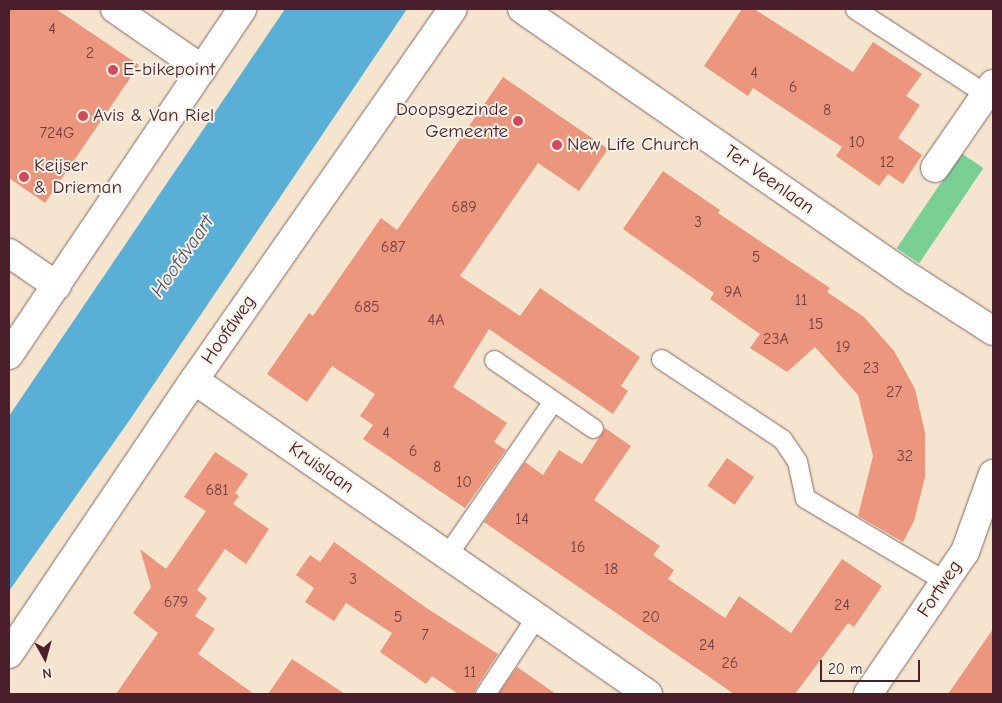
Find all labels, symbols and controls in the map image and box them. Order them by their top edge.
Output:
house number: 4 [48,19,56,39]
house number: 2 [86,43,94,63]
place label: E-bikepoint [123,59,215,81]
house number: 4 [750,63,758,83]
marker: E-bikepoint [107,64,119,76]
house number: 6 [789,77,797,97]
place label: Doopsgezinde Gemeente [396,99,508,143]
house number: 8 [823,100,831,120]
place label: Avis & Van Riel [93,105,214,127]
marker: Avis & Van Riel [77,110,89,122]
marker: Doopsgezinde Gemeente [512,115,524,127]
house number: 724G [39,123,75,143]
house number: 10 [849,132,865,152]
place label: New Life Church [567,134,699,156]
marker: New Life Church [551,139,563,151]
street label: Ter Veenlaan [720,141,818,219]
house number: 12 [880,152,894,172]
place label: Keijser & Drieman [34,155,122,199]
marker: Keijser & Drieman [18,171,30,183]
house number: 689 [451,197,477,217]
water label: Hoofdvaart [145,210,219,302]
house number: 3 [694,212,702,232]
house number: 687 [381,237,405,257]
house number: 5 [752,247,760,267]
house number: 9A [724,282,742,302]
house number: 11 [795,290,807,310]
street label: Hoofdweg [197,291,261,369]
house number: 685 [354,297,380,317]
house number: 4A [427,310,445,330]
house number: 15 [808,314,824,334]
house number: 23A [763,329,789,349]
house number: 19 [836,337,850,357]
house number: 23 [863,358,879,378]
house number: 27 [886,382,902,402]
house number: 4 [382,423,390,443]
street label: Kruislaan [284,437,358,499]
house number: 6 [409,441,417,461]
house number: 32 [897,446,913,466]
house number: 8 [433,457,441,477]
house number: 10 [456,472,472,492]
house number: 681 [205,480,229,500]
house number: 14 [515,509,529,529]
house number: 16 [570,537,586,557]
street label: Fortweg [913,556,967,622]
house number: 18 [604,559,618,579]
house number: 3 [349,569,357,589]
house number: 679 [164,592,188,612]
house number: 24 [834,595,850,615]
house number: 5 [394,607,402,627]
house number: 20 [642,607,660,627]
house number: 7 [421,625,429,645]
north arrow [20,633,70,683]
house number: 24 [699,635,715,655]
scale bar [822,650,922,682]
house number: 26 [721,653,739,673]
text: 20 m [828,660,862,678]
house number: 11 [464,662,476,682]
text: N [41,664,52,682]

